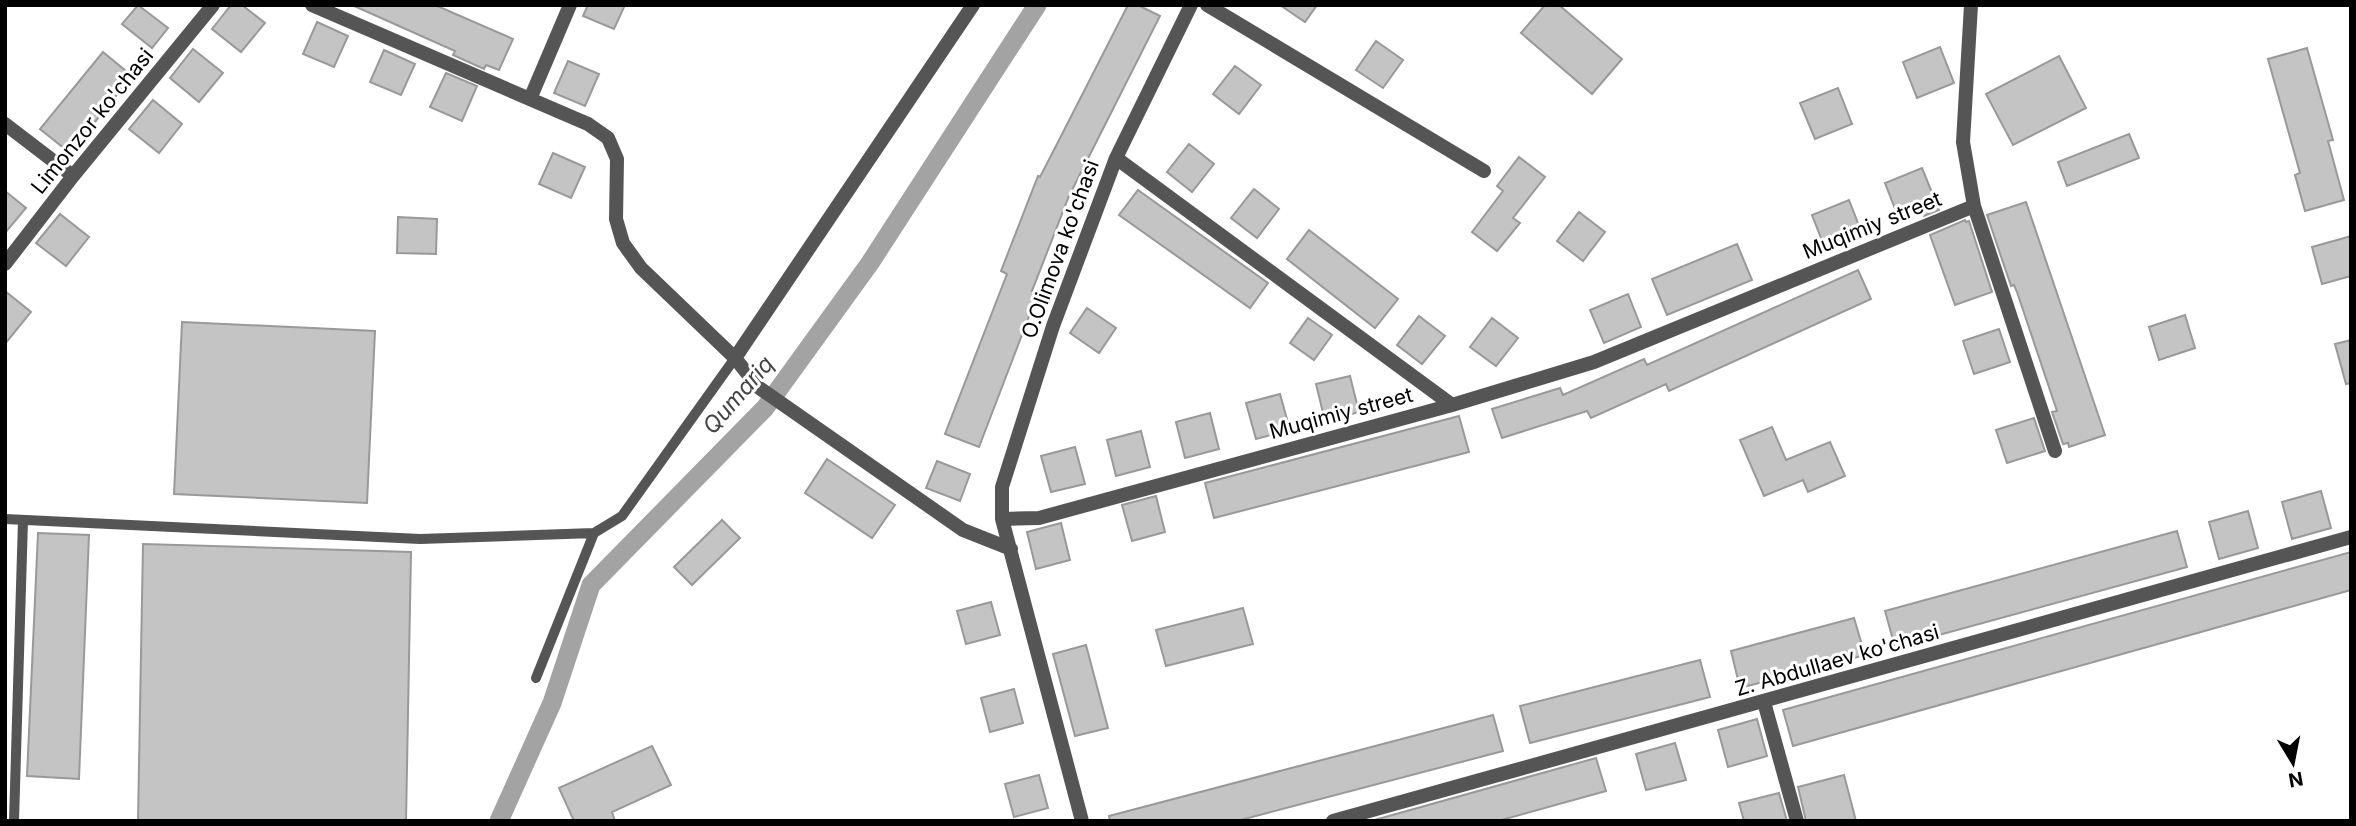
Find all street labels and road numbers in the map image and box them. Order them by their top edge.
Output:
street label: Limonzor ko'chasi [26,43,158,199]
street label: O.Olimova ko'chasi [1016,156,1104,342]
street label: Muqimiy street [1799,186,1945,264]
street label: Muqimiy street [1267,382,1416,444]
street label: Z. Abdullaev ko'chasi [1732,619,1942,701]

